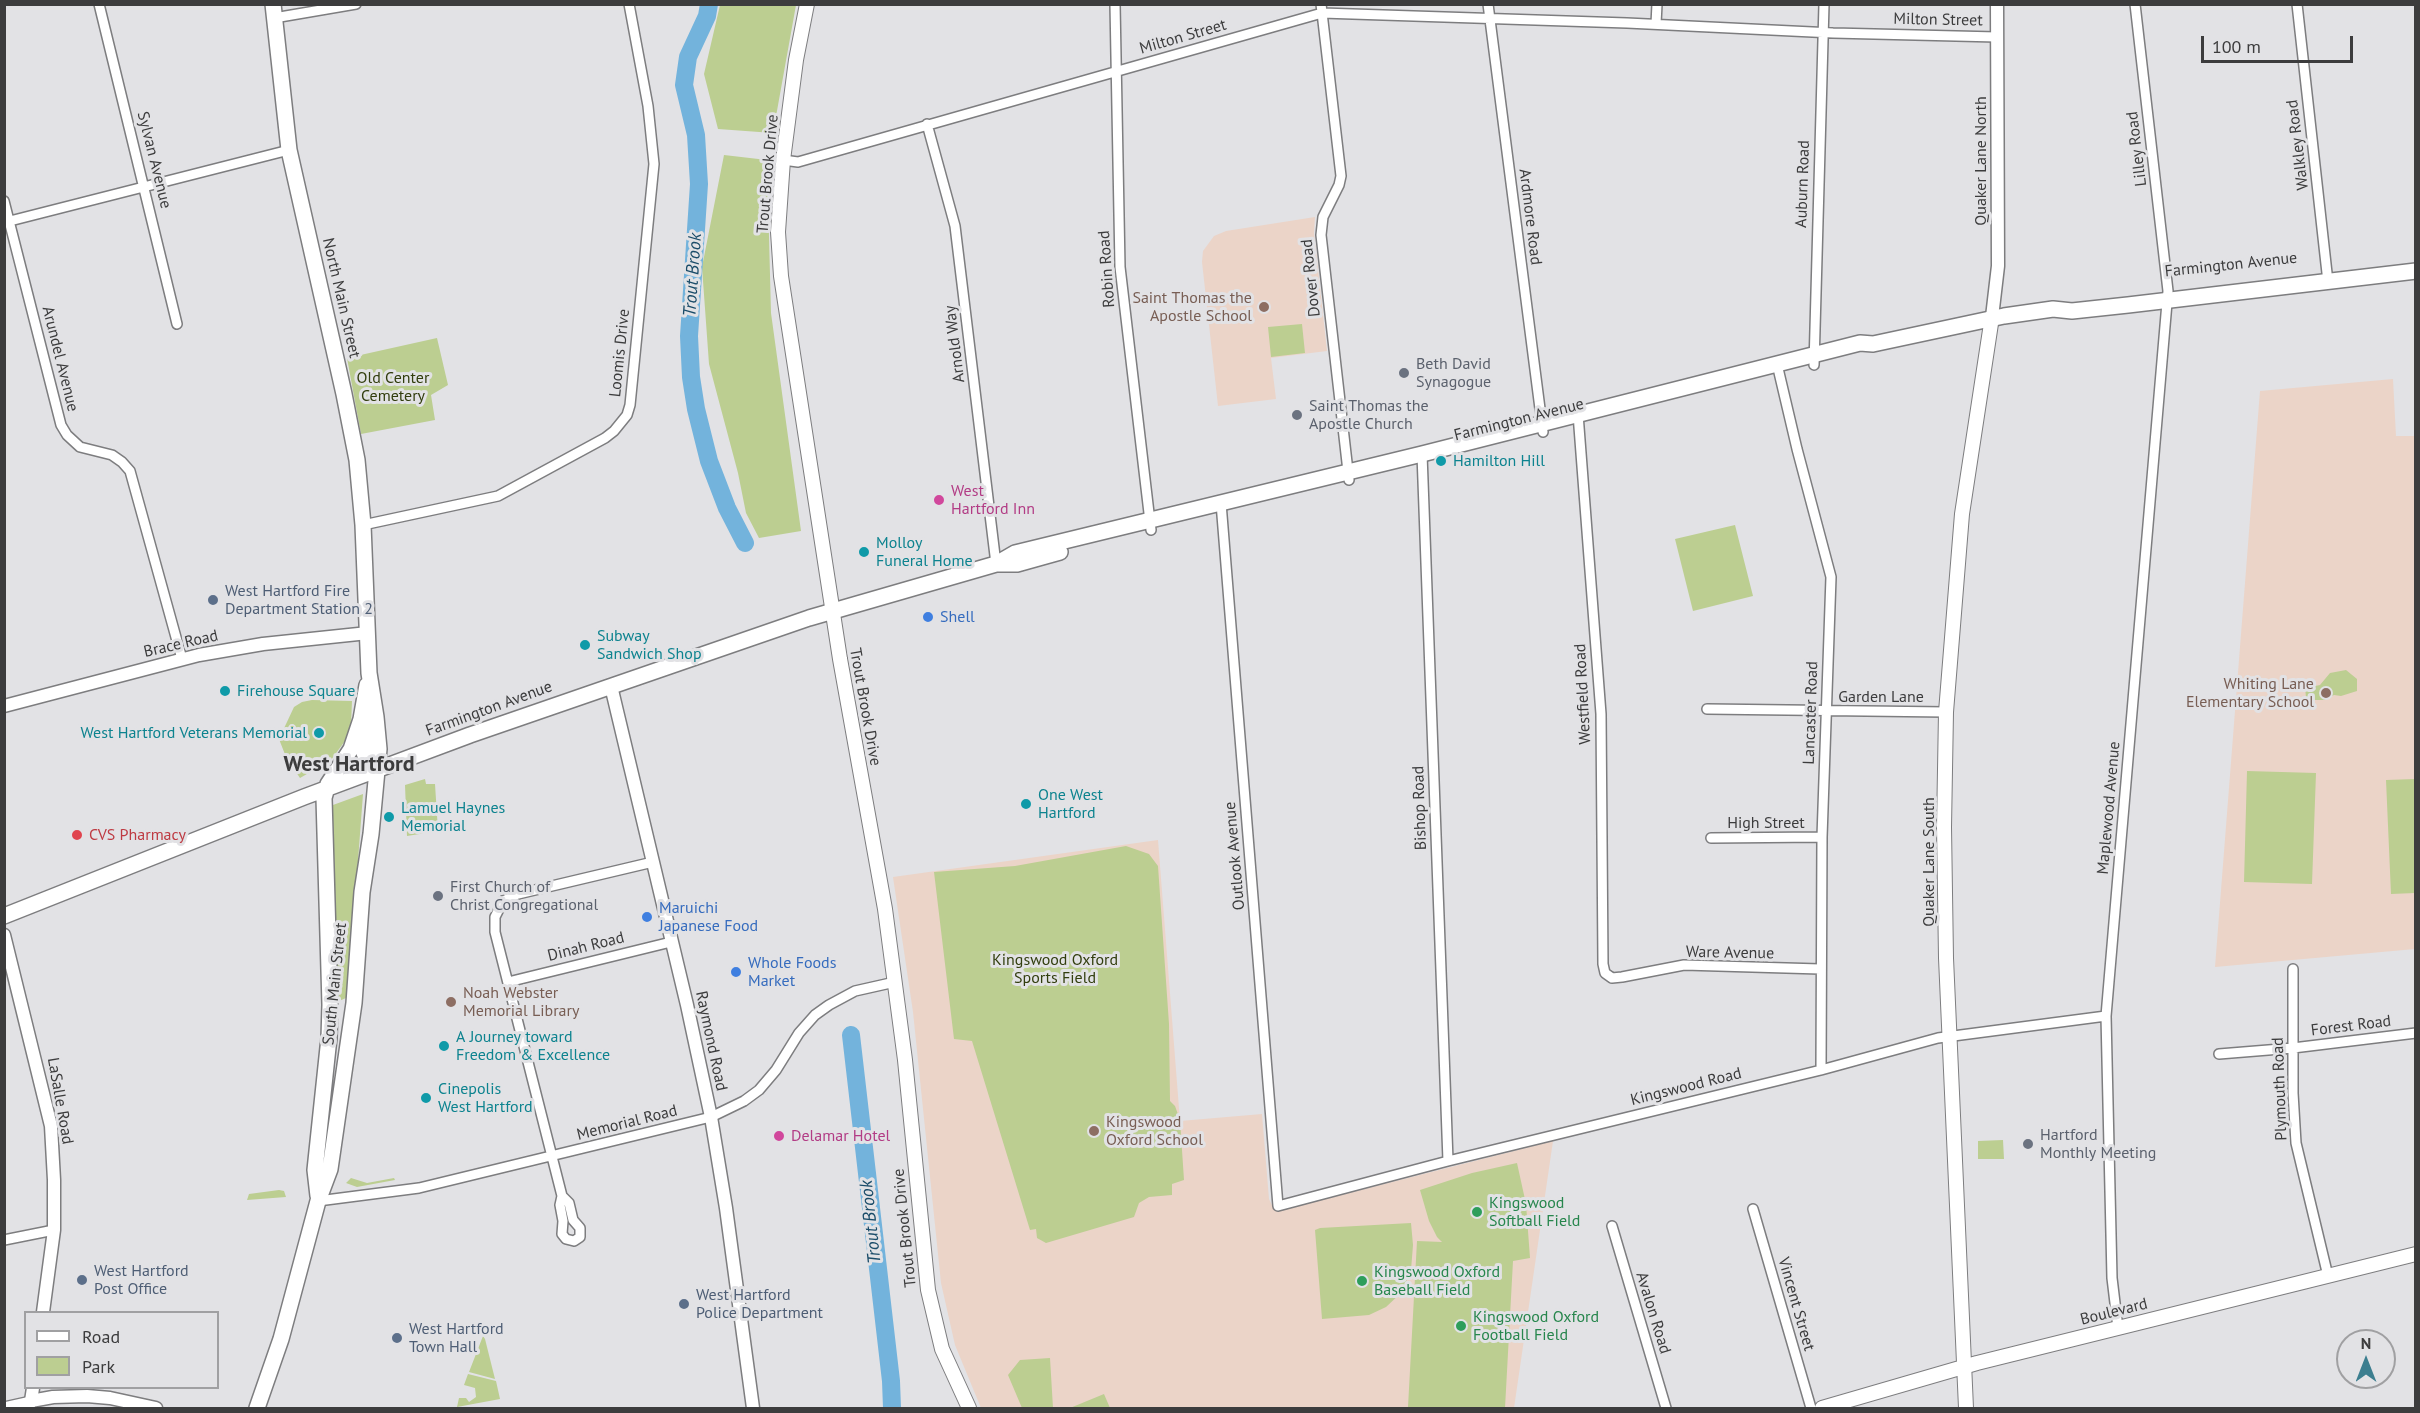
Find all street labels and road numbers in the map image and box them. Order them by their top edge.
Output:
street label: Milton Street [1893,10,1983,30]
street label: Milton Street [1137,15,1229,59]
street label: Quaker Lane North [1971,96,1991,226]
street label: Walkley Road [2283,99,2313,191]
street label: Sylvan Avenue [133,110,175,210]
street label: Lilley Road [2123,110,2151,188]
street label: Trout Brook Drive [753,114,783,234]
street label: Auburn Road [1792,140,1814,228]
street label: Ardmore Road [1515,168,1545,266]
street label: Robin Road [1095,230,1119,308]
street label: North Main Street [318,236,364,360]
street label: Dover Road [1297,238,1325,318]
street label: Farmington Avenue [2164,248,2298,282]
street label: Arundel Avenue [38,304,82,414]
street label: Arnold Way [941,304,969,384]
street label: Loomis Drive [606,308,634,398]
street label: Farmington Avenue [1452,395,1586,445]
street label: Brace Road [142,626,220,662]
street label: Westfield Road [1571,643,1595,745]
street label: Trout Brook Drive [845,647,885,767]
street label: Lancaster Road [1800,661,1822,765]
street label: Farmington Avenue [423,677,555,741]
street label: Garden Lane [1838,687,1924,707]
street label: Maplewood Avenue [2094,741,2124,875]
street label: Bishop Road [1409,765,1431,851]
street label: Quaker Lane South [1919,797,1939,927]
street label: Outlook Avenue [1221,801,1249,911]
street label: High Street [1727,813,1805,833]
street label: South Main Street [319,922,351,1046]
street label: Dinah Road [546,928,626,966]
street label: Ware Avenue [1686,943,1774,963]
street label: Raymond Road [691,989,731,1093]
street label: Forest Road [2310,1012,2392,1040]
street label: Plymouth Road [2269,1037,2291,1141]
street label: LaSalle Road [43,1056,77,1146]
street label: Kingswood Road [1629,1064,1743,1110]
street label: Memorial Road [575,1101,679,1145]
street label: Trout Brook Drive [889,1168,921,1288]
street label: Vincent Street [1773,1255,1819,1353]
street label: Avalon Road [1631,1270,1675,1356]
street label: Boulevard [2078,1294,2150,1330]

